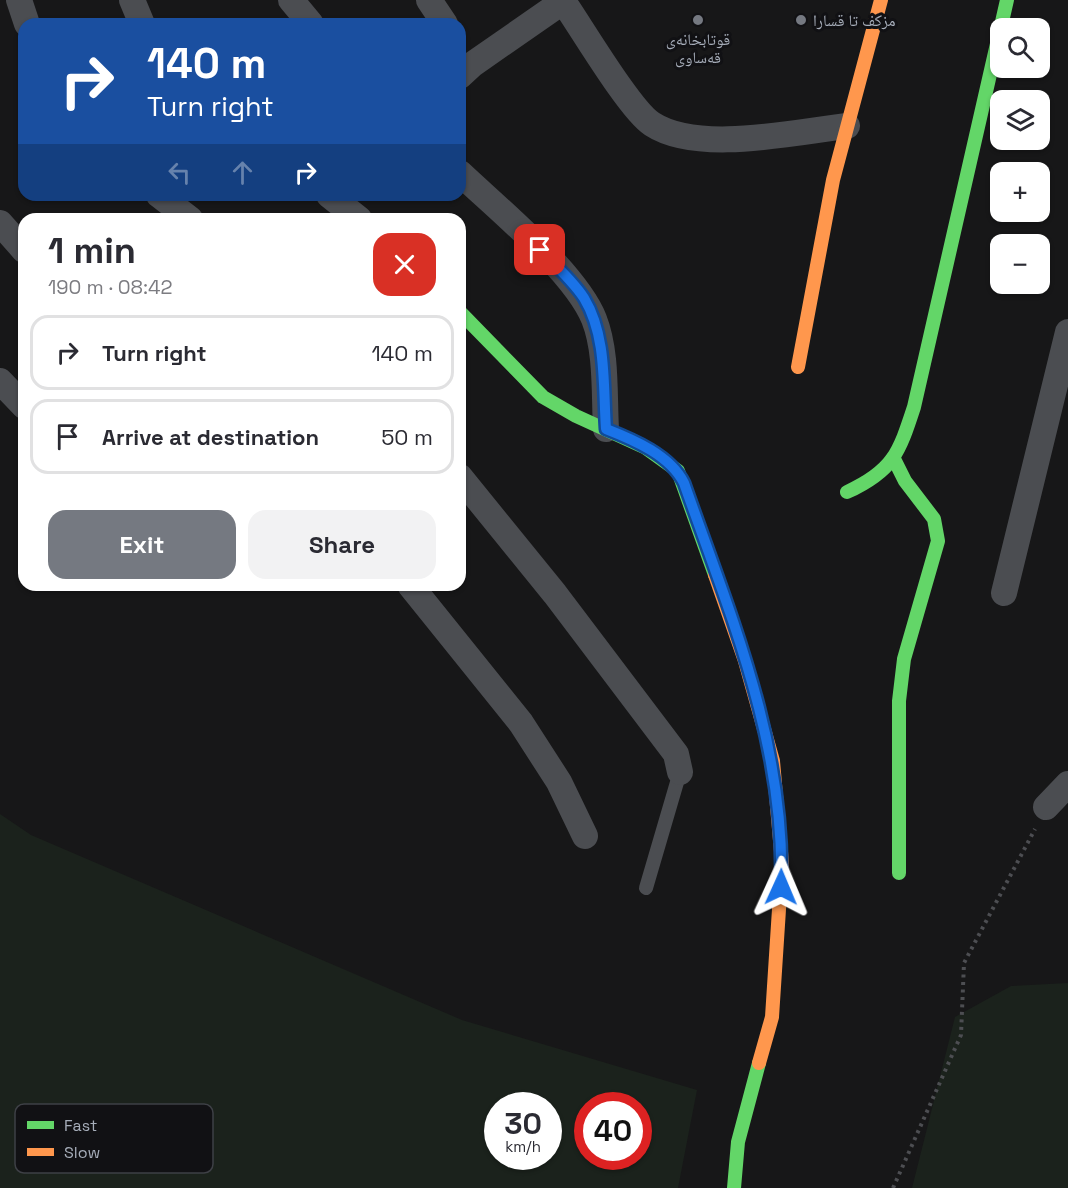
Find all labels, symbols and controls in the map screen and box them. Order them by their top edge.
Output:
place label: مزكف تا قسارا [813,10,896,31]
marker: قوتابخانەی قەساوی [691,13,705,27]
marker: مزكف تا قسارا [794,13,808,27]
map controls [990,18,1050,294]
button: search [990,18,1050,78]
place label: قوتابخانەی قەساوی [666,29,730,68]
text: 140 m [147,37,266,90]
icon: right [48,42,126,120]
text: Turn right [147,89,274,124]
button: layers [990,90,1050,150]
icon: left [163,156,196,189]
icon: ahead [226,156,259,189]
icon: right [289,156,322,189]
button: + [990,162,1050,222]
pin [514,224,565,275]
text: 1 min [48,228,136,274]
button: close [373,233,436,296]
icon: arrive [523,233,556,266]
button: − [990,234,1050,294]
text: 190 m · 08:42 [48,274,173,300]
icon: right [51,336,84,369]
text: Turn right [102,339,207,367]
text: 140 m [371,339,433,367]
icon: arrive [51,420,84,453]
text: Arrive at destination [102,423,319,451]
text: 50 m [381,423,433,451]
button: Exit [48,510,236,579]
button: Share [248,510,436,579]
position arrow [749,855,813,919]
speed limit sign: 40 [574,1092,652,1170]
legend [15,1104,213,1173]
text: 30 [504,1104,542,1143]
text: Fast [64,1115,97,1136]
text: km/h [505,1137,541,1156]
text: Slow [64,1142,100,1163]

